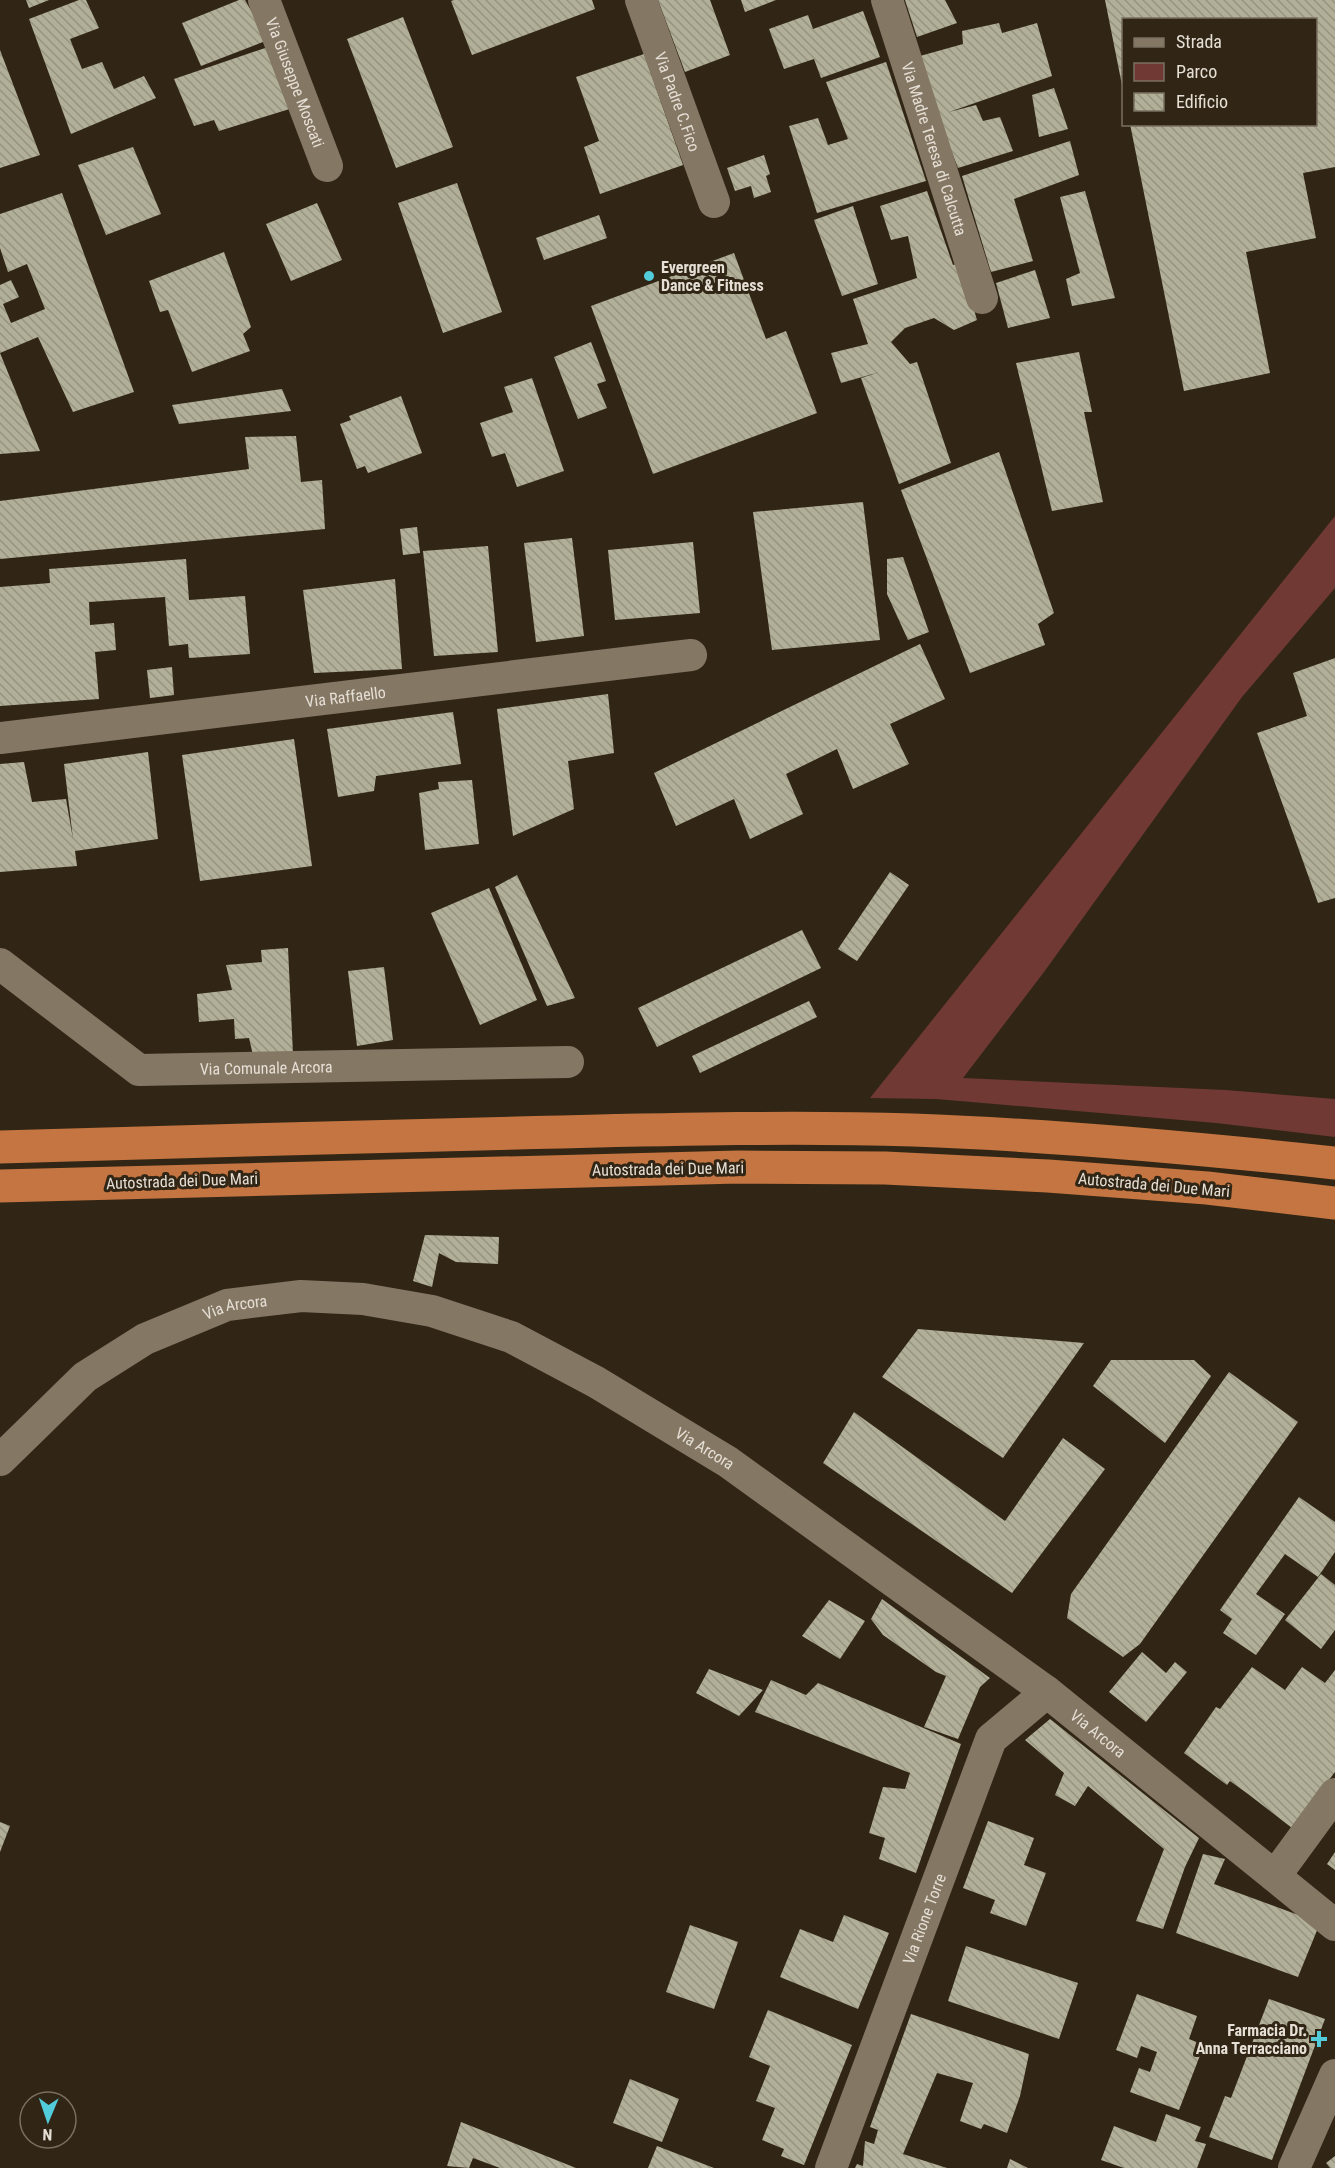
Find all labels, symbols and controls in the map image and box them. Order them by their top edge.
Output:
street label: Via Giuseppe Moscati [262,15,328,150]
legend [1122,18,1317,126]
text: Strada [1176,31,1222,52]
street label: Via Padre C.Fico [651,49,704,154]
street label: Via Madre Teresa di Calcutta [898,59,971,238]
text: Parco [1176,61,1217,82]
text: Edificio [1176,91,1228,112]
place label: Evergreen Dance & Fitness [661,258,764,295]
marker: Evergreen Dance & Fitness [642,269,656,283]
street label: Via Raffaello [304,682,387,711]
street label: Via Comunale Arcora [200,1057,333,1078]
street label: Autostrada dei Due Mari [592,1158,744,1180]
street label: Autostrada dei Due Mari [106,1169,258,1193]
street label: Autostrada dei Due Mari [1077,1169,1231,1201]
street label: Via Arcora [200,1291,268,1324]
street label: Via Arcora [672,1423,738,1473]
street label: Via Arcora [1067,1705,1130,1761]
street label: Via Rione Torre [898,1871,950,1967]
place label: Farmacia Dr. Anna Terracciano [1196,2021,1307,2058]
marker: Farmacia Dr. Anna Terracciano [1312,2032,1326,2046]
north arrow [18,2090,78,2150]
text: N [42,2125,53,2144]

